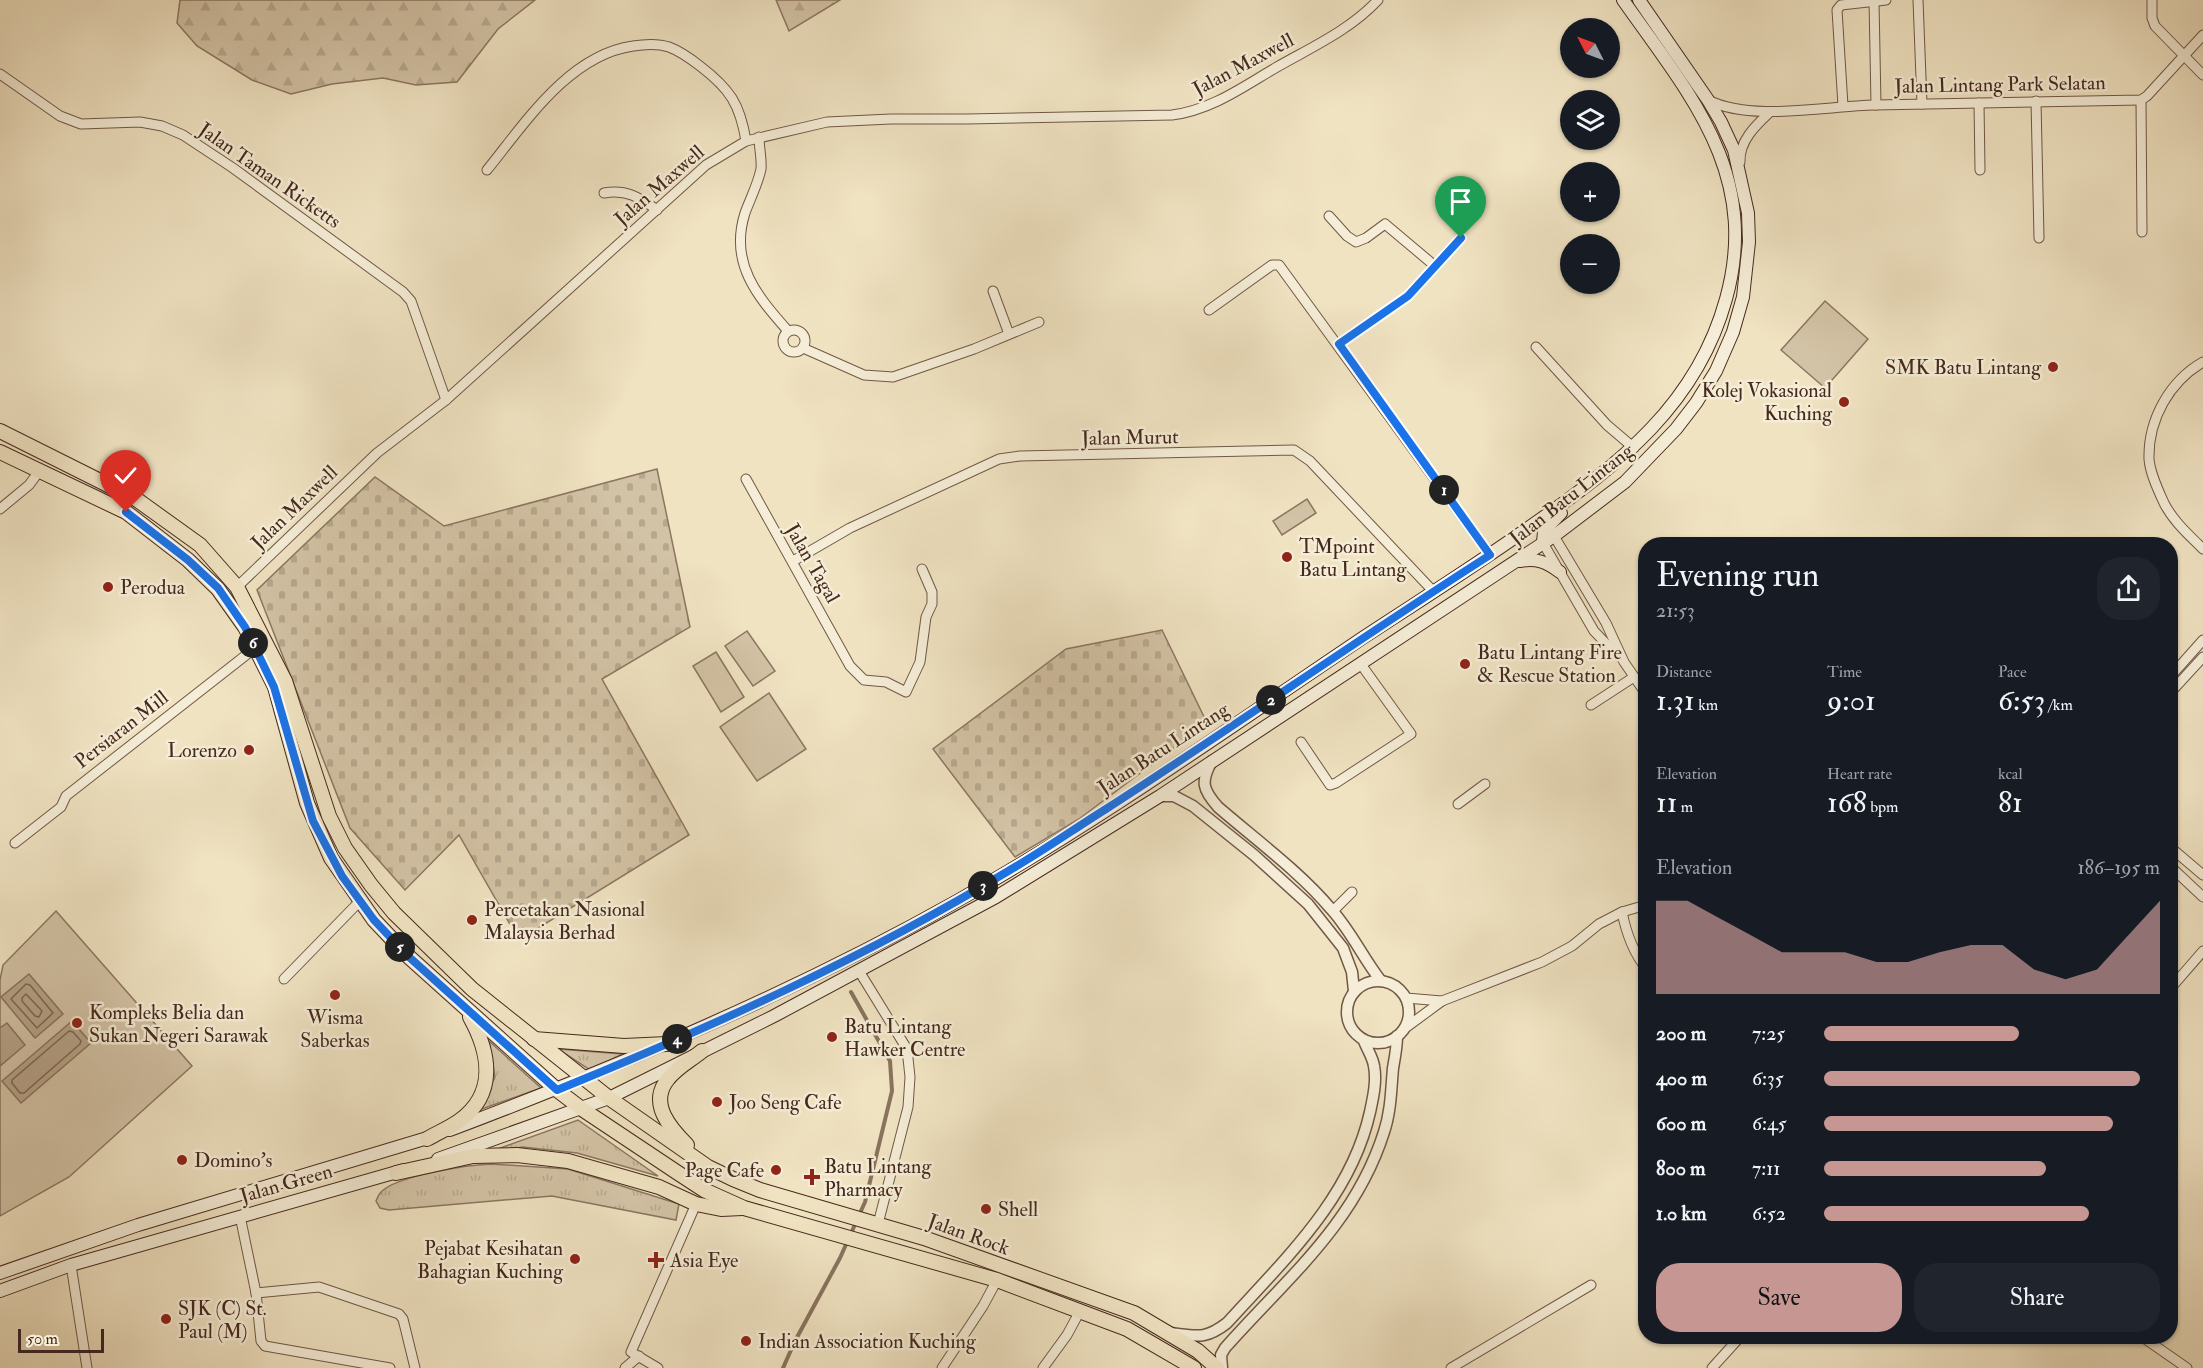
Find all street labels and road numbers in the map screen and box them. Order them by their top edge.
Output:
street label: Jalan Maxwell [1188,27,1298,102]
street label: Jalan Lintang Park Selatan [1893,70,2106,99]
street label: Jalan Taman Ricketts [193,116,346,234]
street label: Jalan Maxwell [609,140,709,232]
street label: Jalan Murut [1080,424,1179,451]
street label: Jalan Batu Lintang [1503,437,1639,551]
street label: Jalan Maxwell [245,460,343,556]
street label: Jalan Tagal [779,518,845,608]
street label: Persiaran Mill [69,685,173,774]
street label: Jalan Batu Lintang [1092,696,1234,801]
street label: Jalan Green [236,1158,335,1209]
street label: Jalan Rock [924,1208,1014,1261]

